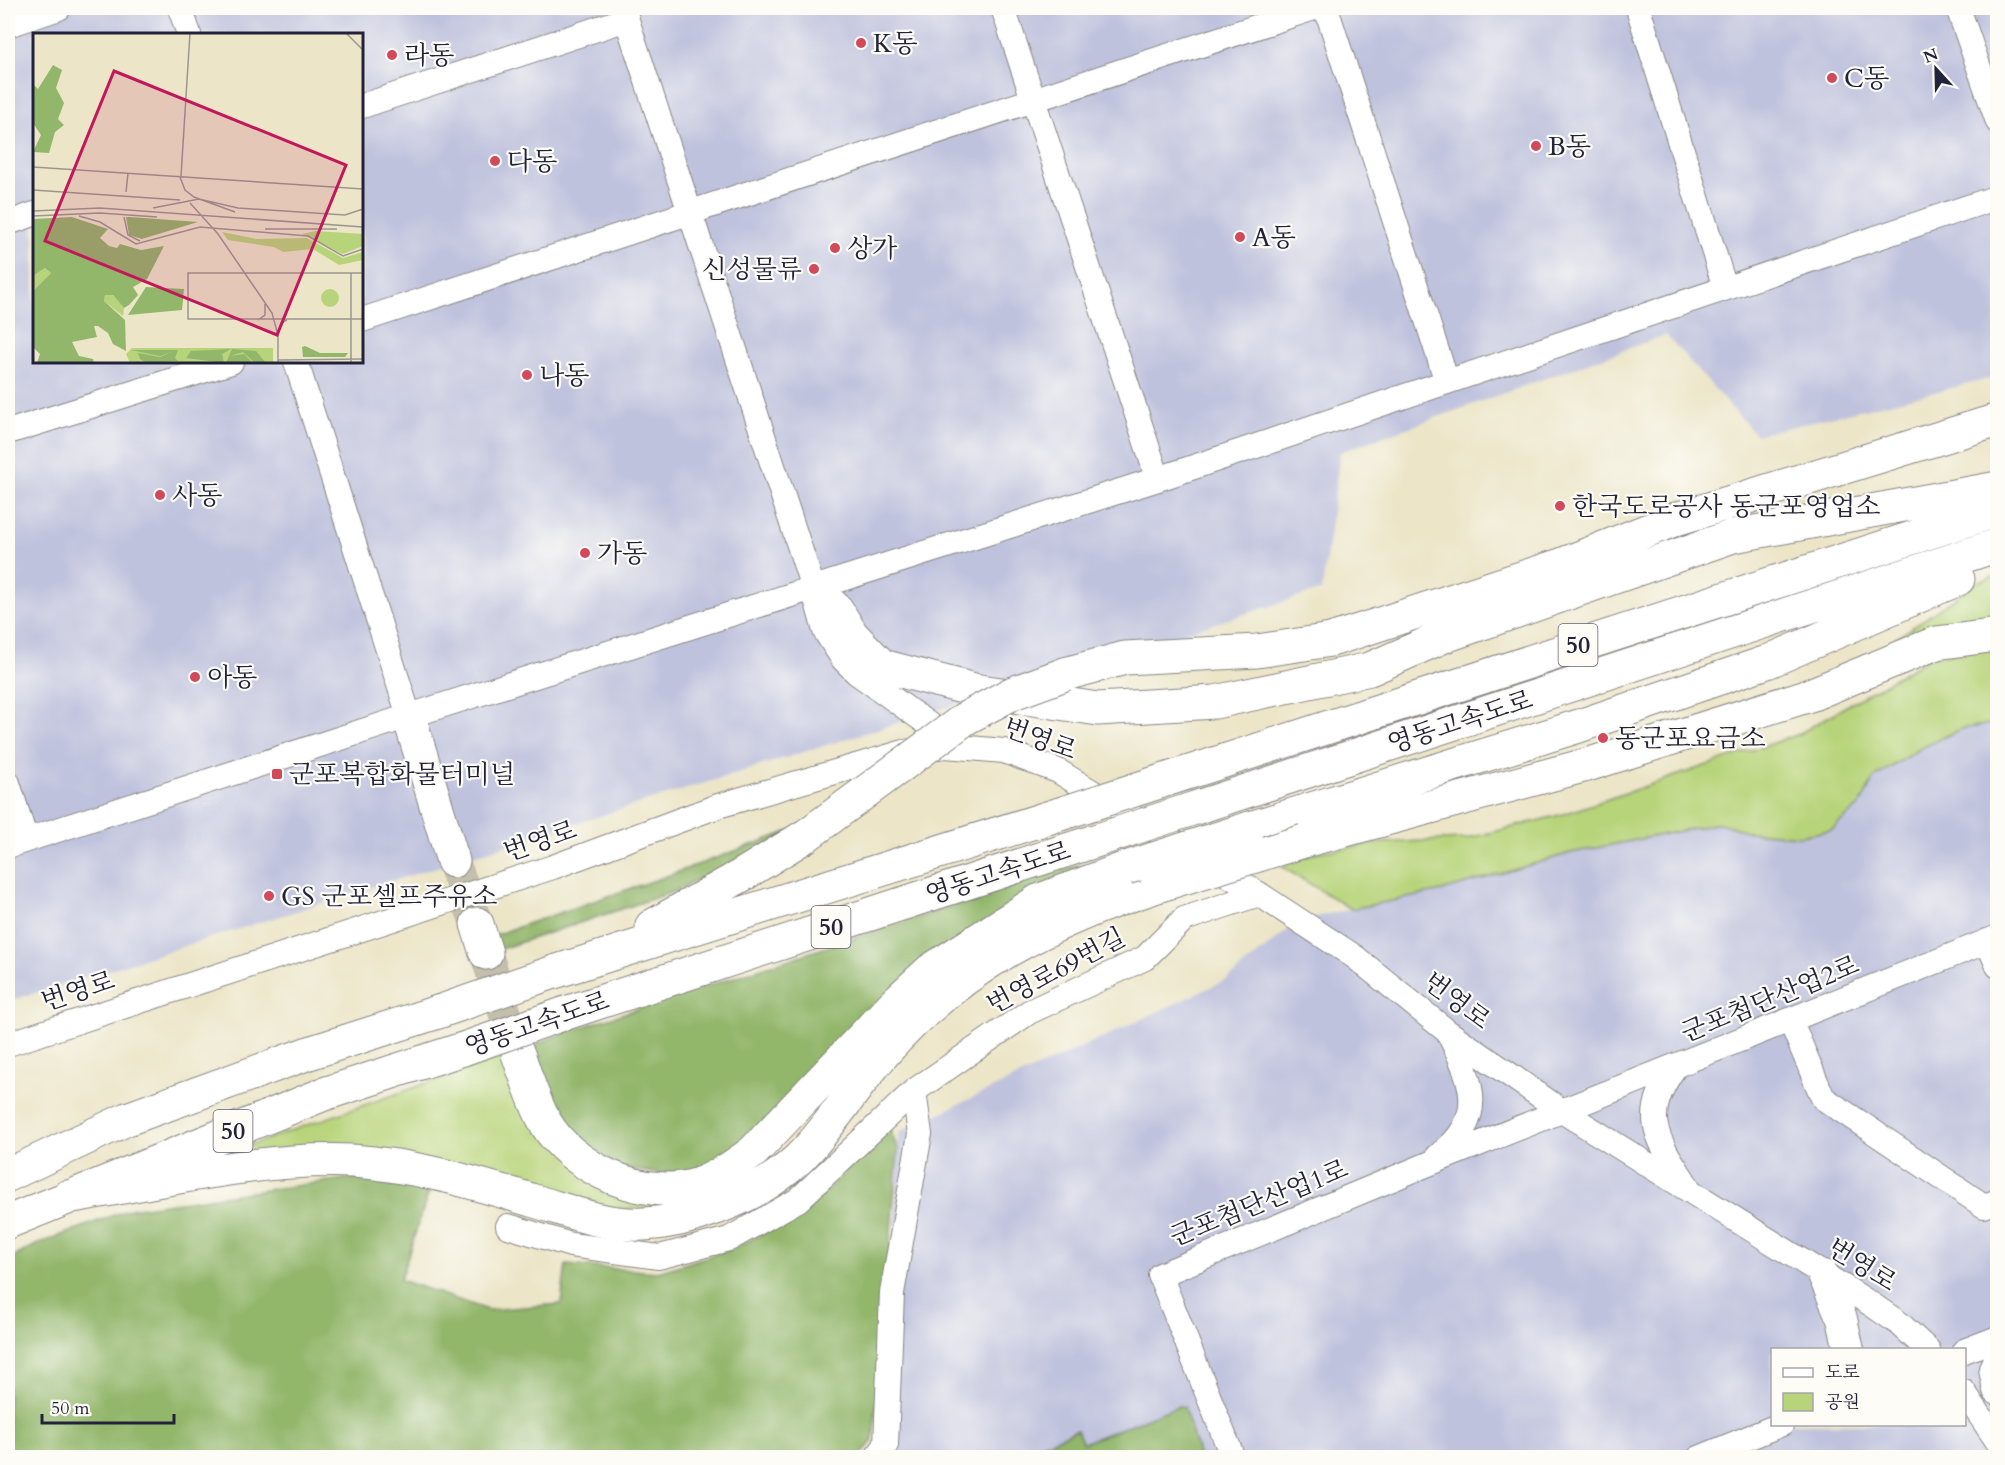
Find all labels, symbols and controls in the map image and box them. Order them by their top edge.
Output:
place label: K동 [873,26,917,61]
inset map [33,33,363,363]
marker: K동 [854,36,868,50]
place label: 라동 [404,38,454,73]
north arrow [1906,39,1966,99]
text: N [1920,43,1941,69]
marker: 라동 [385,48,399,62]
place label: C동 [1844,61,1889,96]
marker: C동 [1825,71,1839,85]
place label: B동 [1548,129,1591,164]
marker: B동 [1529,139,1543,153]
place label: 다동 [507,144,557,179]
marker: 다동 [488,154,502,168]
place label: A동 [1252,220,1296,255]
marker: A동 [1233,230,1247,244]
place label: 상가 [847,231,897,266]
marker: 상가 [828,241,842,255]
place label: 신성물류 [702,252,802,287]
marker: 신성물류 [807,262,821,276]
place label: 나동 [539,358,589,393]
marker: 나동 [520,368,534,382]
place label: 사동 [172,478,222,513]
marker: 사동 [153,488,167,502]
place label: 한국도로공사 동군포영업소 [1572,489,1880,524]
marker: 한국도로공사 동군포영업소 [1553,499,1567,513]
place label: 가동 [597,536,647,571]
marker: 가동 [578,546,592,560]
road number: 50 [1558,624,1598,666]
place label: 아동 [207,660,257,695]
marker: 아동 [188,670,202,684]
street label: 영동고속도로 [1383,682,1537,762]
street label: 번영로 [999,710,1081,768]
place label: 동군포요금소 [1615,721,1766,756]
marker: 동군포요금소 [1596,731,1610,745]
place label: 군포복합화물터미널 [289,757,515,792]
marker: 군포복합화물터미널 [270,767,284,781]
street label: 번영로 [499,812,581,870]
street label: 영동고속도로 [921,833,1075,913]
place label: GS 군포셀프주유소 [281,879,497,914]
marker: GS 군포셀프주유소 [262,889,276,903]
road number: 50 [812,906,850,948]
street label: 번영로69번길 [981,920,1131,1022]
street label: 군포첨단산업2로 [1676,947,1864,1051]
street label: 번영로 [37,963,119,1019]
street label: 번영로 [1416,964,1498,1038]
street label: 영동고속도로 [460,983,614,1065]
road number: 50 [214,1110,252,1152]
street label: 군포첨단산업1로 [1165,1151,1353,1255]
street label: 번영로 [1821,1230,1903,1300]
legend [1771,1348,1966,1426]
text: 도로 [1825,1360,1860,1385]
scale bar [42,1387,174,1425]
text: 공원 [1825,1390,1860,1415]
text: 50 m [51,1396,90,1421]

